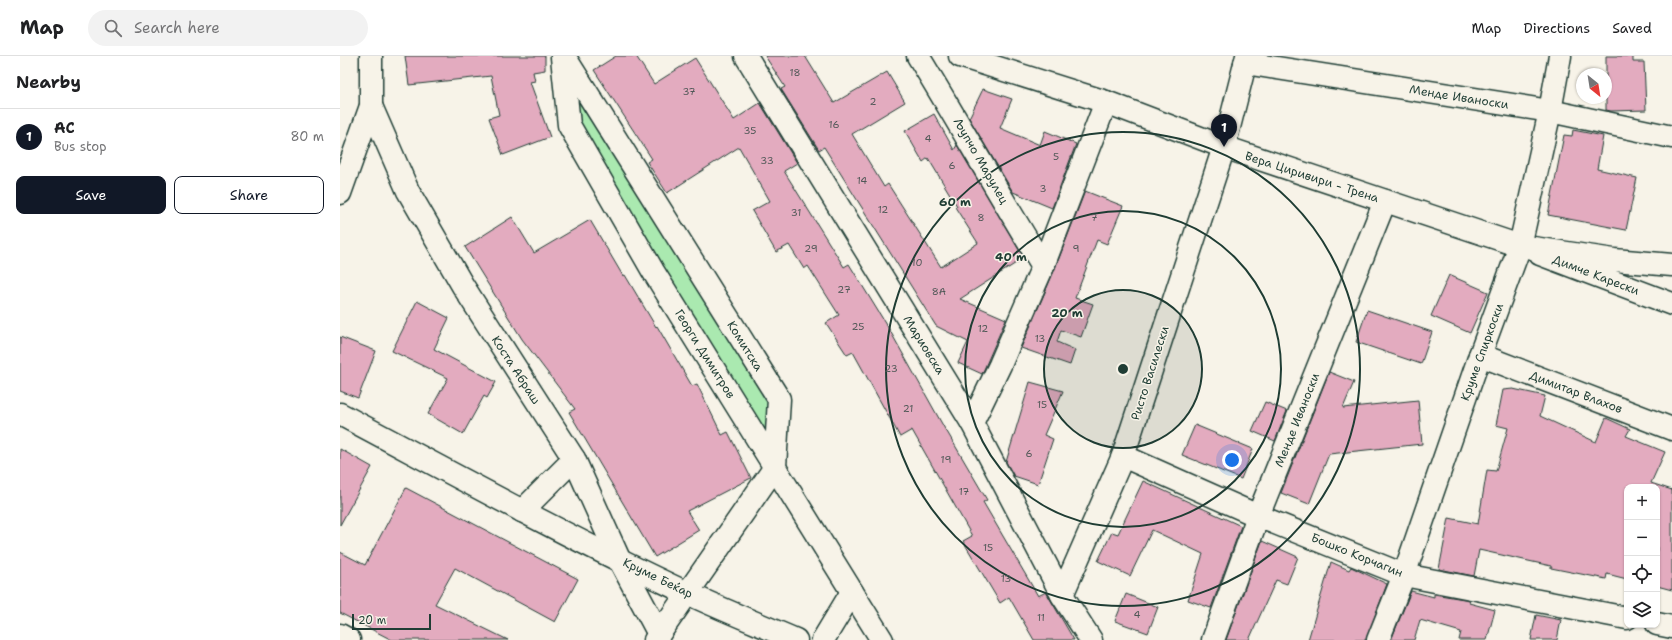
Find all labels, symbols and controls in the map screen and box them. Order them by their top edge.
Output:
search box [88,10,368,46]
text: Map [20,15,64,40]
icon: search [102,17,124,39]
text: Search here [134,18,220,38]
text: Map [1472,19,1502,37]
text: Directions [1524,19,1590,37]
text: Saved [1612,19,1652,37]
house number: 18 [789,66,801,79]
north arrow [1576,68,1612,104]
text: Nearby [16,71,81,93]
street label: Менде Иваноски [1408,81,1510,113]
house number: 37 [682,85,696,98]
house number: 2 [870,95,877,108]
pin: 1 [1211,114,1237,147]
street label: Љупчо Марулец [950,115,1012,207]
text: АС [54,118,75,138]
house number: 16 [829,118,839,131]
house number: 35 [744,124,756,137]
text: 1 [26,128,32,145]
text: 80 m [290,128,324,145]
house number: 4 [925,132,932,145]
text: Bus stop [54,138,106,155]
street label: Вера Циривири - Трена [1243,148,1381,206]
house number: 5 [1053,150,1059,163]
house number: 33 [760,154,774,167]
house number: 6 [949,159,956,172]
house number: 14 [857,174,867,187]
button: Save [16,176,166,214]
button: Share [174,176,324,214]
house number: 3 [1040,182,1047,195]
text: 60 m [939,194,971,210]
house number: 12 [878,203,888,216]
house number: 31 [791,206,801,219]
house number: 8 [978,211,985,224]
house number: 7 [1091,211,1098,224]
house number: 29 [804,242,818,255]
house number: 9 [1073,242,1080,255]
text: 40 m [995,249,1027,265]
street label: Димче Карески [1550,251,1642,299]
house number: 10 [912,256,922,269]
house number: 27 [837,283,851,296]
house number: 8А [932,285,946,298]
street label: Круме Спиркоски [1457,301,1507,403]
text: 20 m [1051,305,1083,321]
street label: Георги Димитров [671,306,739,402]
street label: Мариовска [900,312,949,378]
street label: Комитска [723,318,767,375]
house number: 25 [852,320,864,333]
house number: 12 [978,322,988,335]
street label: Ристо Василески [1127,324,1173,422]
house number: 13 [1035,332,1045,345]
street label: Коста Абраш [488,333,544,407]
house number: 23 [884,362,898,375]
centre of rings [1116,362,1130,376]
street label: Димитар Влахов [1527,367,1625,417]
street label: Менде Иваноски [1271,370,1323,469]
house number: 15 [1037,398,1047,411]
house number: 21 [903,402,913,415]
house number: 6 [1026,447,1033,460]
your location [1222,450,1242,470]
house number: 19 [941,453,951,466]
map controls [1624,484,1660,628]
button: + [1624,484,1660,520]
house number: 17 [959,485,969,498]
button: − [1624,520,1660,556]
street label: Бошко Корчагин [1309,529,1405,581]
house number: 15 [983,541,993,554]
street label: Круме Беќар [620,554,696,602]
button: locate [1624,556,1660,592]
house number: 13 [1001,572,1011,585]
button: layers [1624,592,1660,628]
house number: 4 [1134,608,1141,621]
house number: 11 [1037,611,1045,624]
scale bar [352,612,431,631]
text: 20 m [358,613,386,628]

